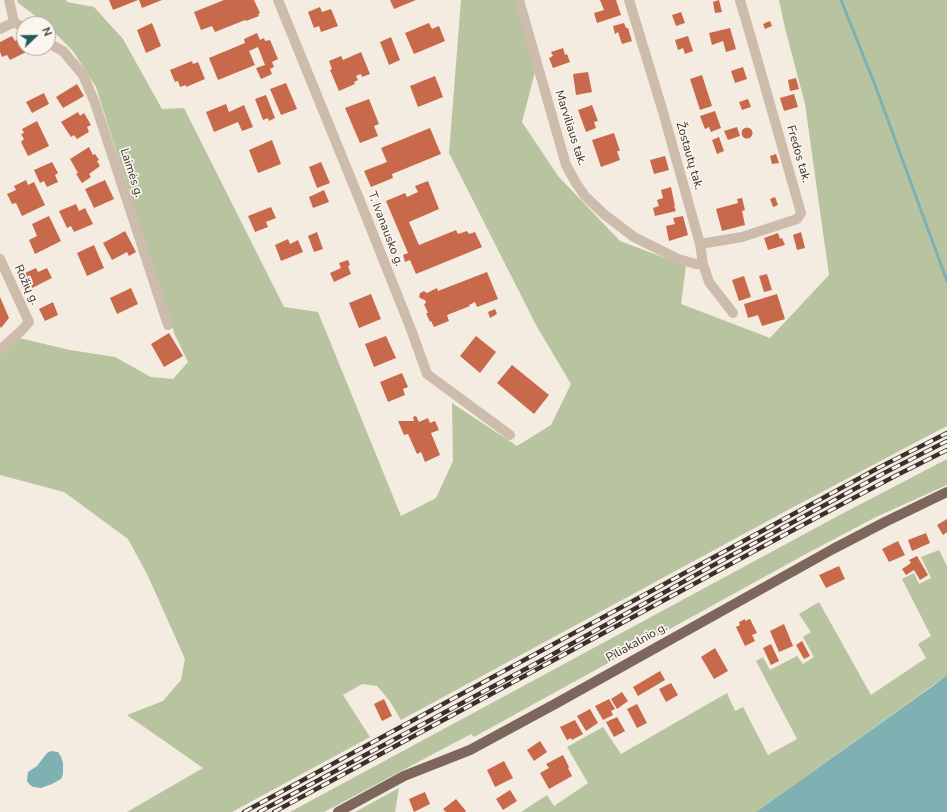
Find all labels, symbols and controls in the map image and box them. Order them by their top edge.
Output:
north arrow [16,16,56,56]
text: N [38,25,55,38]
street label: Marviliaus tak. [551,89,589,167]
street label: Žostautų tak. [672,120,706,192]
street label: Fredos tak. [783,124,813,184]
street label: Laimės g. [116,147,146,199]
street label: T. Ivanausko g. [364,190,406,268]
street label: Rožių g. [11,263,41,307]
street label: Piliakalnio g. [604,620,670,666]

